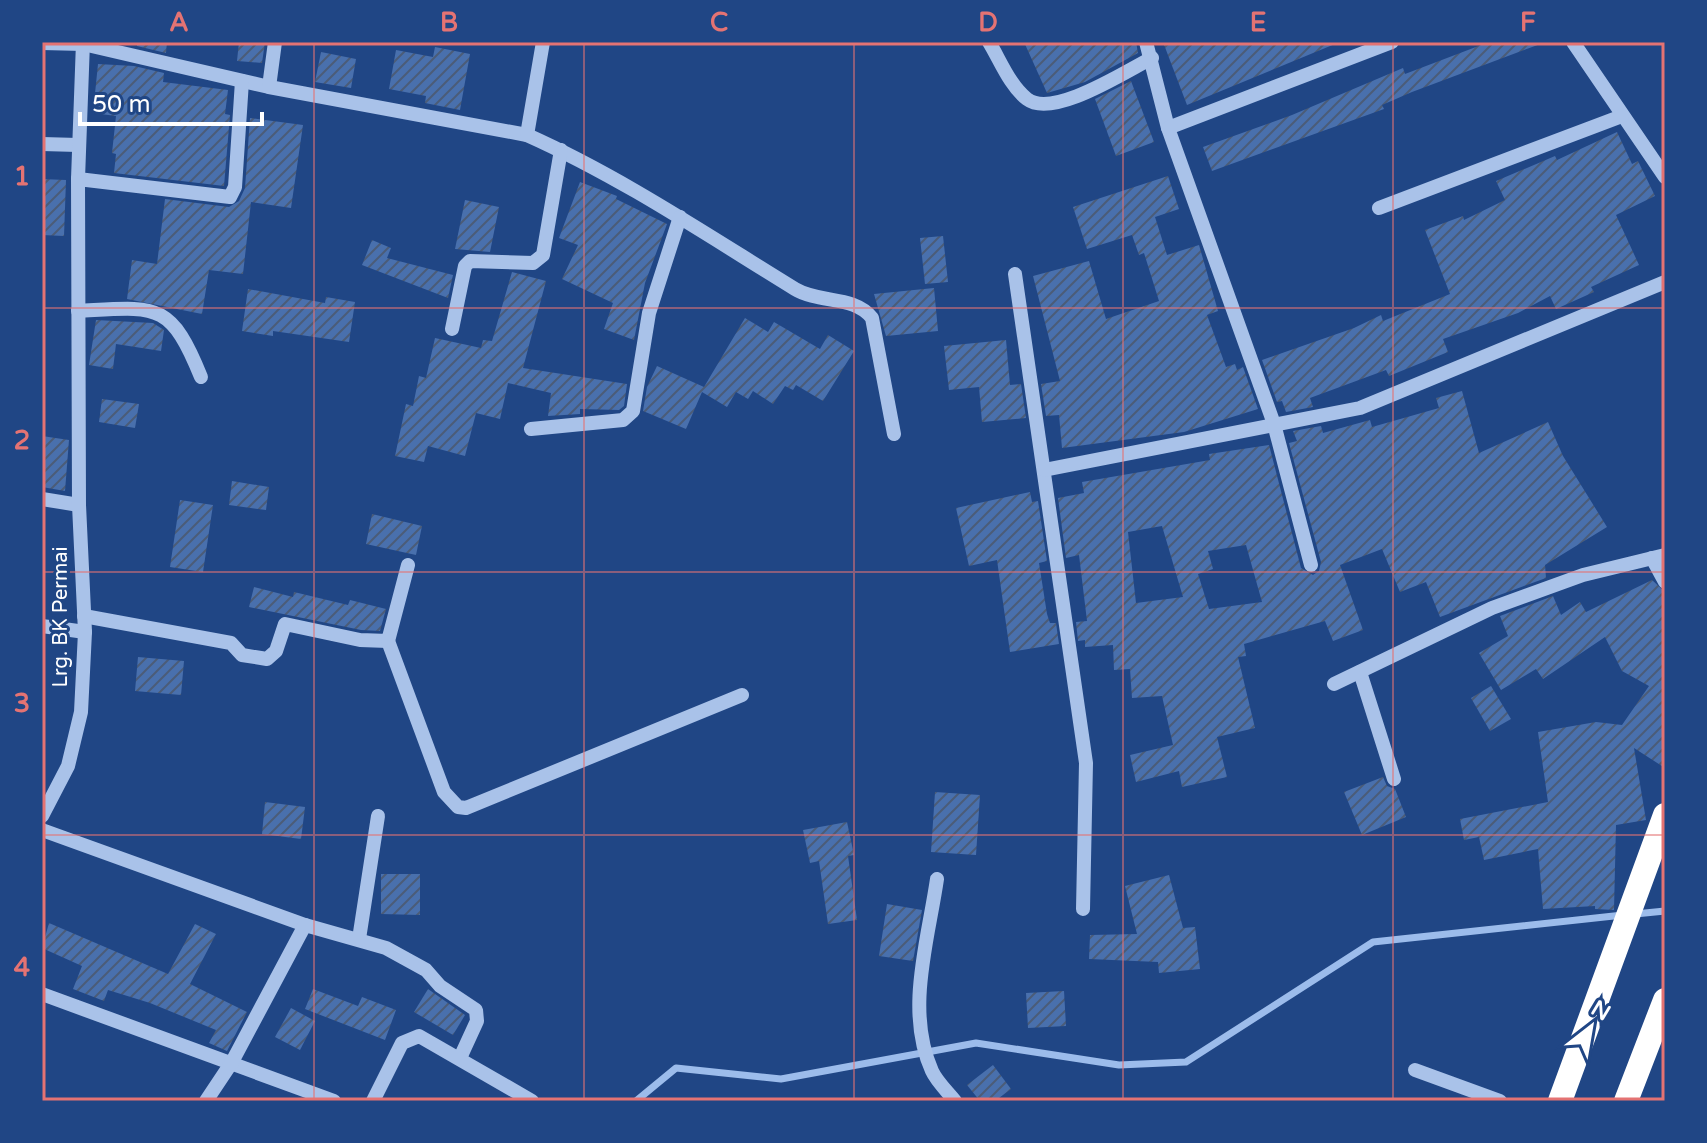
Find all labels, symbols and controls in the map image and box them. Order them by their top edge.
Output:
text: A [169,7,189,38]
text: B [440,7,458,38]
text: C [710,7,728,38]
text: D [978,7,998,38]
text: E [1250,7,1266,38]
text: F [1520,7,1536,38]
scale bar [80,76,262,126]
text: 50 m [92,90,150,119]
text: 1 [14,161,30,192]
text: 2 [14,425,30,456]
street label: Lrg. BK Permai [49,546,73,688]
text: 3 [14,688,30,719]
text: 4 [14,952,30,983]
north arrow [1551,987,1631,1067]
text: N [1587,995,1615,1026]

